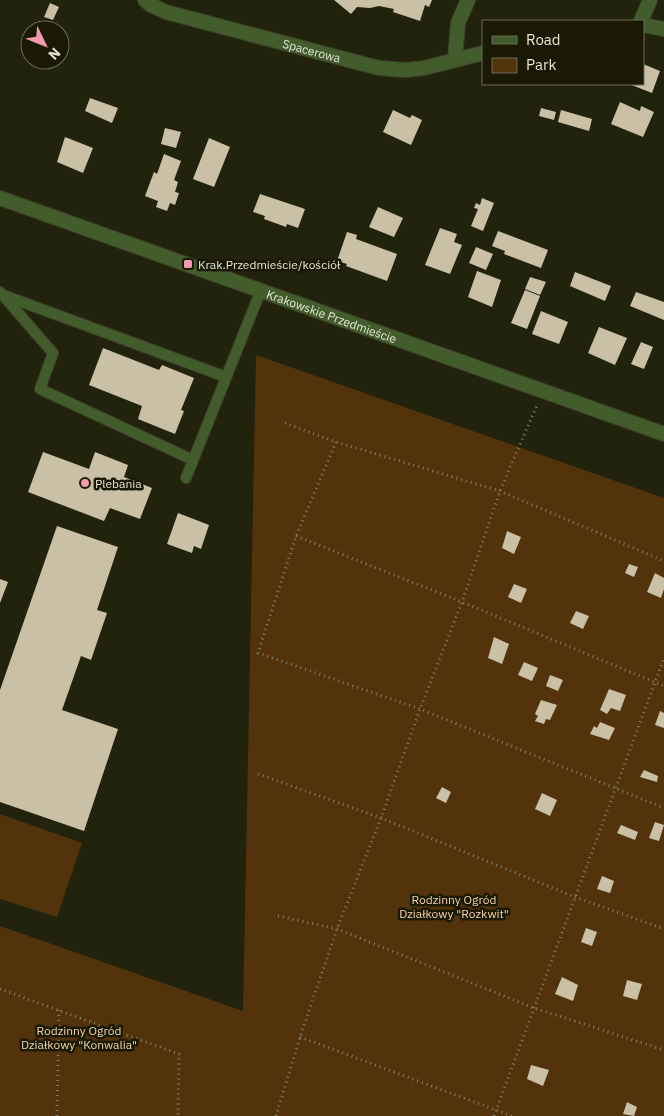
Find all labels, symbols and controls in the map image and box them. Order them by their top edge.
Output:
north arrow [20,20,70,70]
legend [482,20,644,85]
text: Road [526,30,561,49]
street label: Spacerowa [281,35,343,65]
text: N [44,44,65,64]
text: Park [526,55,556,74]
place label: Krak.Przedmieście/kościół [198,257,341,272]
marker: Krak.Przedmieście/kościół [182,258,194,270]
street label: Krakowskie Przedmieście [265,286,399,346]
place label: Plebania [95,476,142,491]
marker: Plebania [79,477,91,489]
park label: Rodzinny Ogród Działkowy "Rozkwit" [399,892,509,921]
park label: Rodzinny Ogród Działkowy "Konwalia" [21,1023,137,1052]

